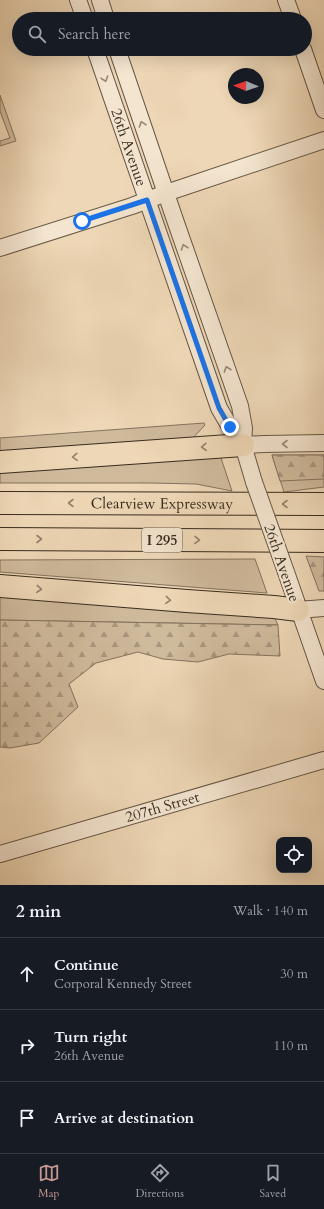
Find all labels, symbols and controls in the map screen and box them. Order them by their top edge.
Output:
search box [12,12,312,56]
icon: search [26,23,48,45]
text: Search here [58,24,131,44]
north arrow [228,68,264,104]
one-way arrow [101,76,109,83]
street label: 26th Avenue [106,106,152,189]
one-way arrow [138,120,147,127]
route start [73,212,91,230]
one-way arrow [180,243,189,250]
one-way arrow [223,366,232,373]
route end [221,418,239,436]
one-way arrow [282,440,288,448]
one-way arrow [201,443,207,452]
one-way arrow [72,452,78,461]
street label: Clearview Expressway [91,493,233,514]
one-way arrow [68,499,74,507]
one-way arrow [282,500,288,508]
street label: 26th Avenue [259,521,305,605]
road number: I 295 [142,528,182,552]
one-way arrow [36,535,42,543]
one-way arrow [194,536,200,544]
one-way arrow [36,584,42,593]
one-way arrow [165,595,171,604]
street label: 207th Street [123,787,202,827]
map controls [276,837,312,873]
button: locate [276,837,312,873]
text: 2 min [16,900,61,923]
text: Walk · 140 m [233,902,308,920]
text: Continue [54,955,119,975]
icon: ahead [16,963,38,985]
text: 30 m [280,965,308,983]
text: Corporal Kennedy Street [54,975,192,993]
text: Turn right [54,1027,127,1047]
icon: right [16,1035,38,1057]
text: 110 m [274,1037,308,1055]
text: 26th Avenue [54,1047,124,1065]
icon: arrive [16,1107,38,1129]
text: Arrive at destination [54,1108,194,1128]
tab: Map [38,1162,60,1201]
tab: Directions [135,1162,184,1201]
tab: Saved [260,1162,286,1201]

